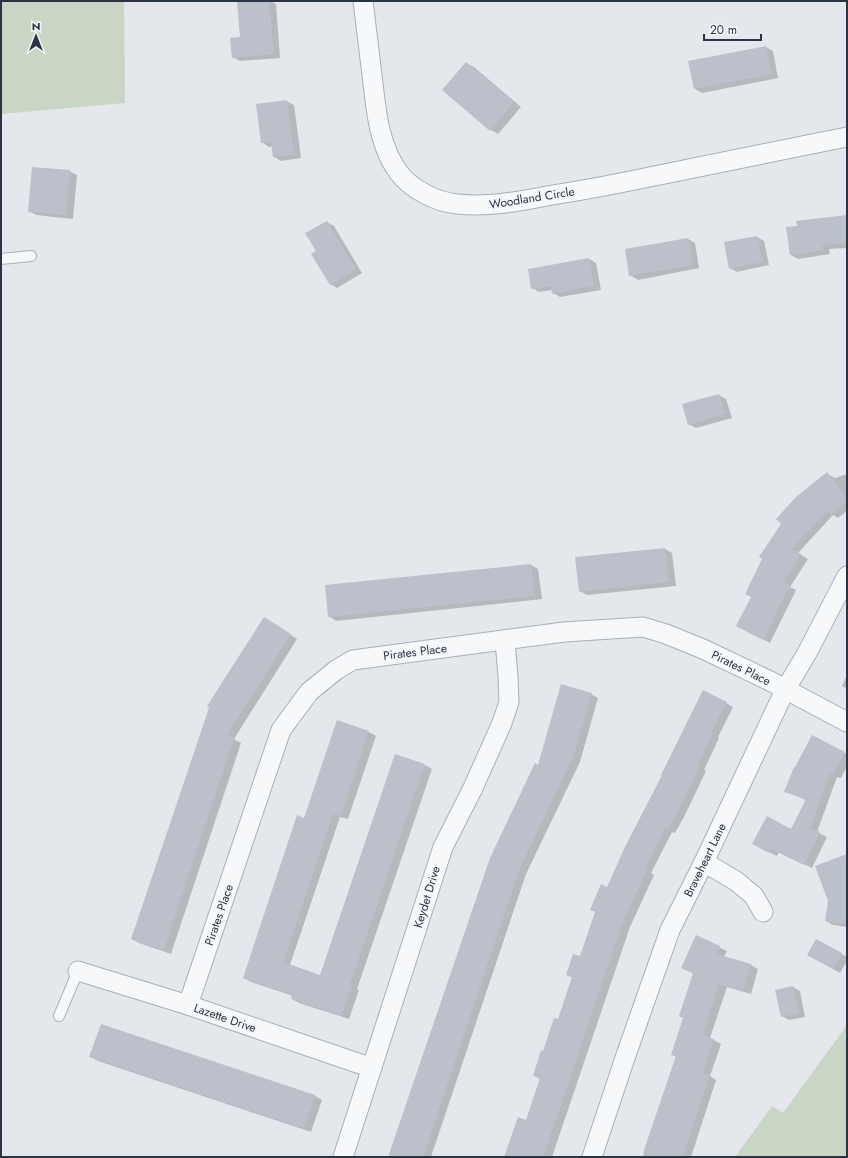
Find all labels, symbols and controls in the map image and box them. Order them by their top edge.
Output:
north arrow [16,16,56,56]
scale bar [704,16,761,42]
text: N [32,18,40,34]
text: 20 m [710,21,737,39]
street label: Woodland Circle [488,182,576,214]
street label: Pirates Place [382,639,448,665]
street label: Pirates Place [708,646,774,690]
street label: Braveheart Lane [679,820,731,900]
street label: Keydet Drive [409,864,445,930]
street label: Pirates Place [200,882,238,948]
street label: Lazette Drive [191,999,259,1037]

